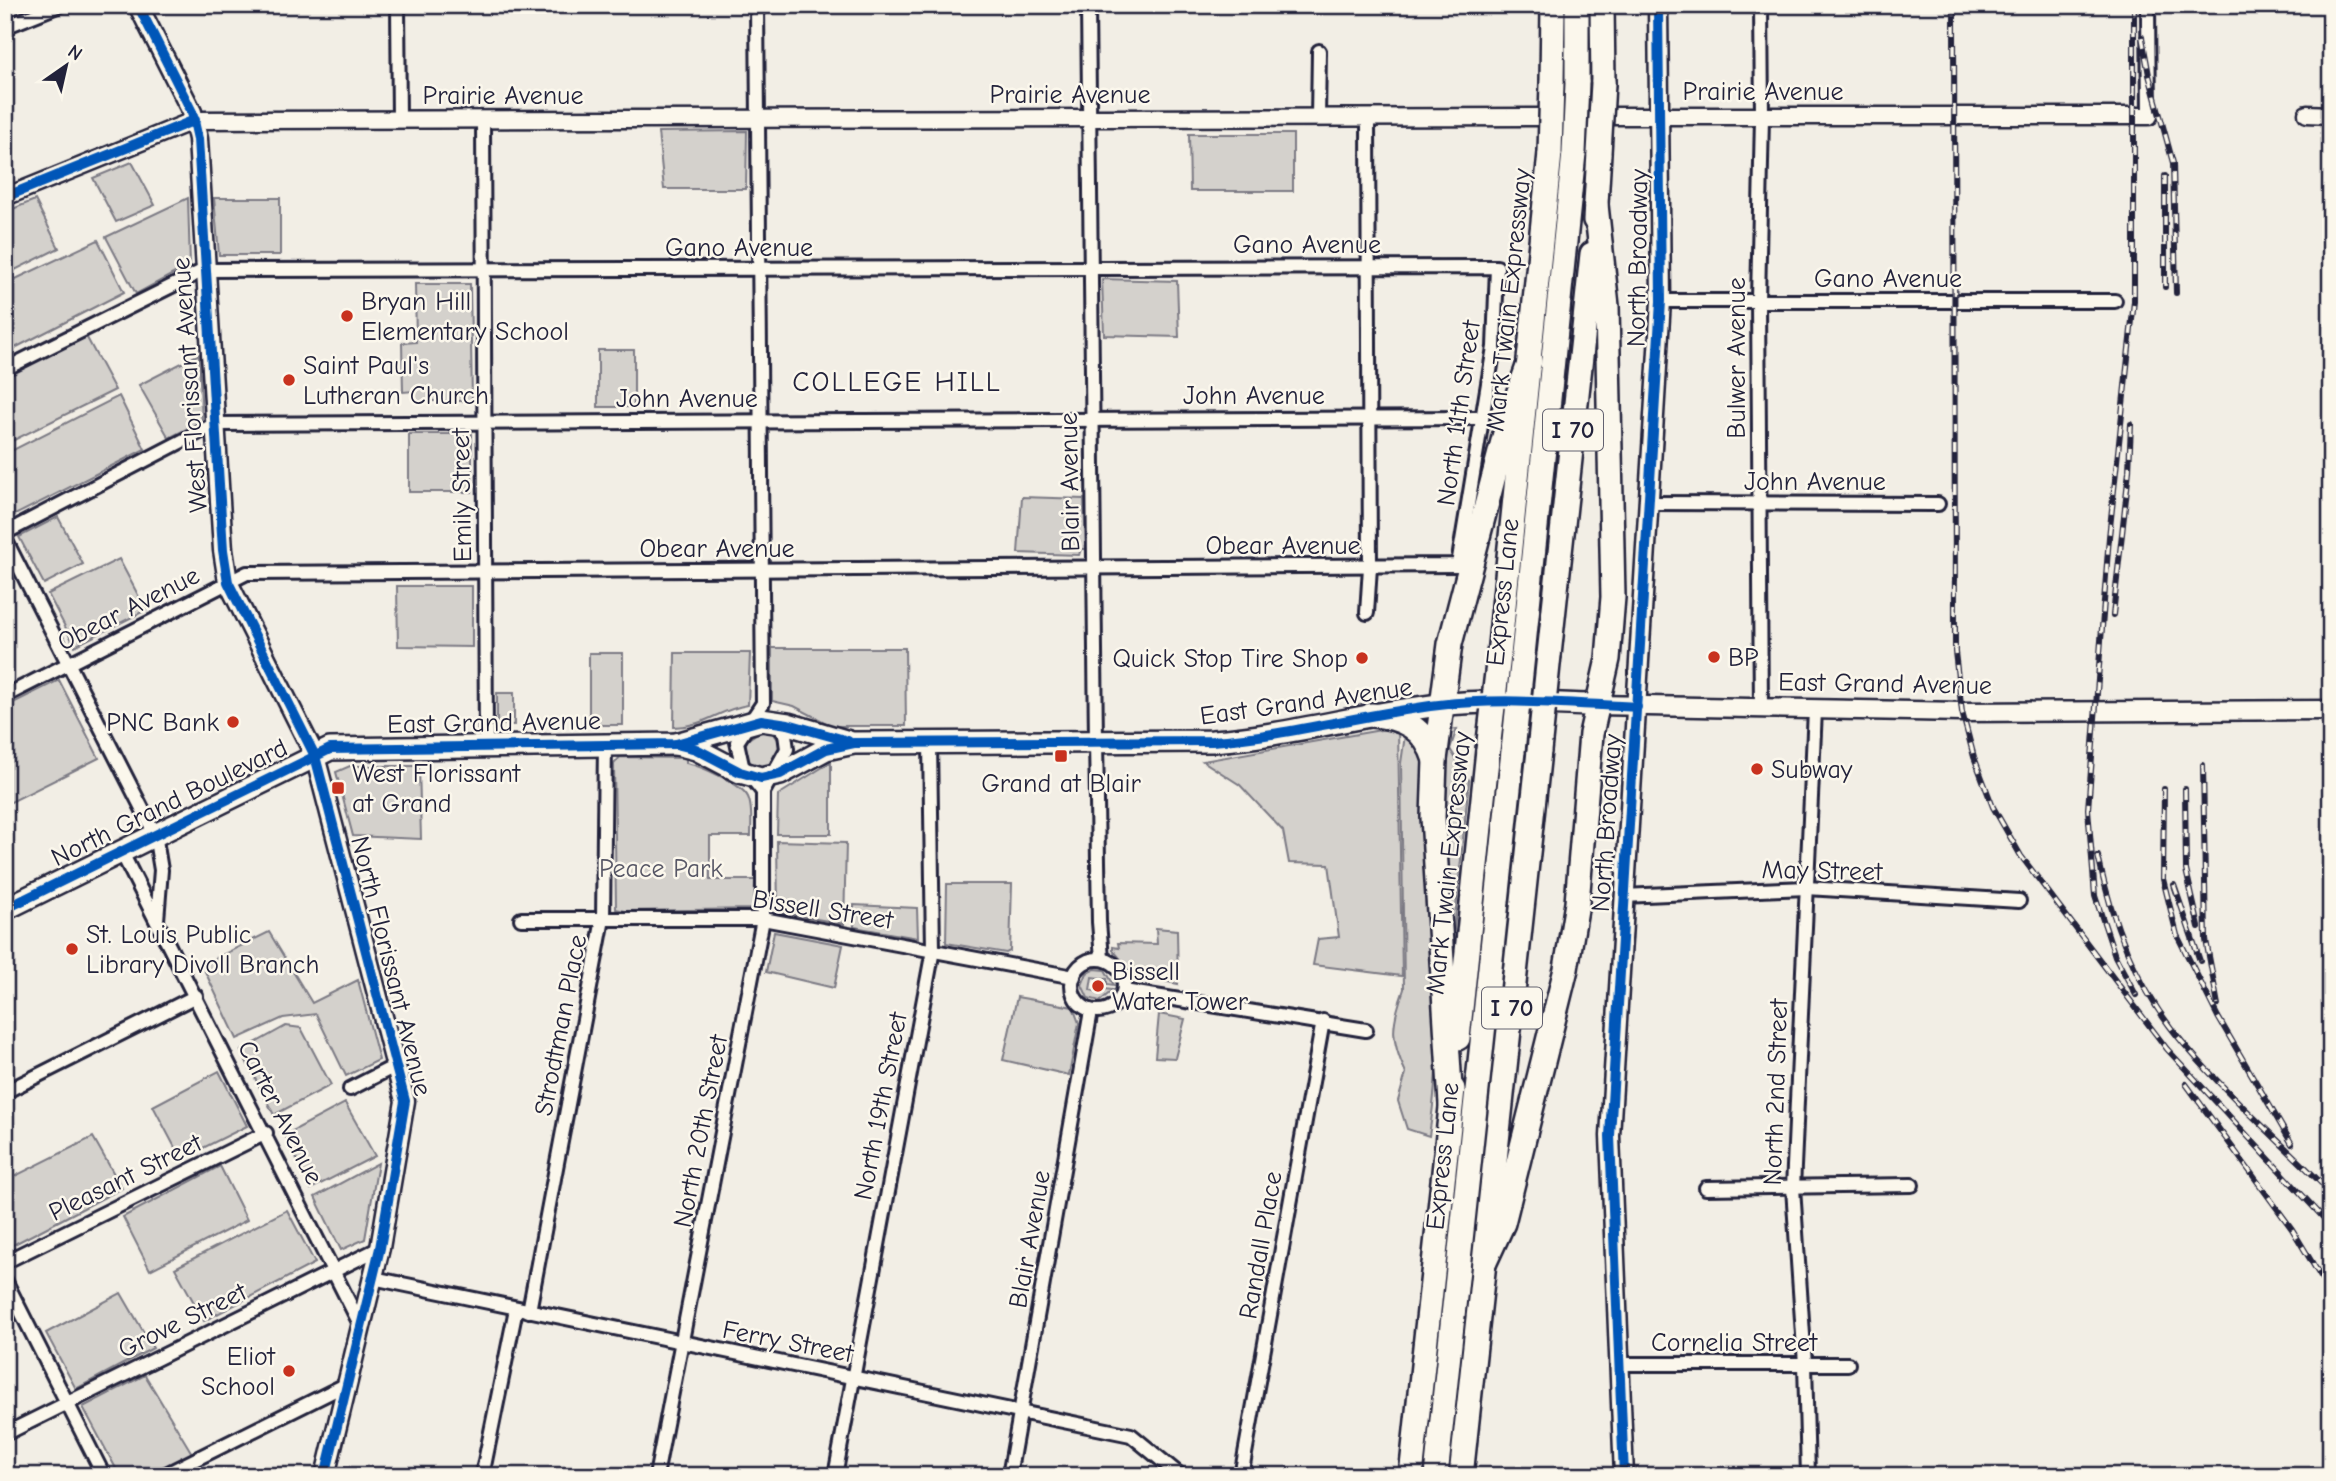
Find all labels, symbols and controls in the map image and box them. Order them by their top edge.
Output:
north arrow [32,32,102,102]
text: N [64,40,86,65]
street label: Prairie Avenue [1683,77,1843,107]
street label: Prairie Avenue [990,80,1150,110]
street label: Prairie Avenue [423,81,583,111]
street label: Mark Twain Expressway [1480,167,1538,433]
street label: North Broadway [1621,168,1655,347]
street label: Gano Avenue [1233,230,1381,260]
street label: Gano Avenue [665,233,813,263]
street label: West Florissant Avenue [166,256,214,514]
street label: Gano Avenue [1814,264,1962,294]
street label: Bulwer Avenue [1722,277,1752,439]
place label: Bryan Hill Elementary School [361,287,569,347]
marker: Bryan Hill Elementary School [339,308,355,324]
street label: North 11th Street [1431,317,1487,508]
place label: Saint Paul's Lutheran Church [303,351,489,411]
district label: COLLEGE HILL [792,366,1002,398]
marker: Saint Paul's Lutheran Church [281,372,297,388]
street label: John Avenue [1183,381,1325,411]
street label: John Avenue [616,384,758,414]
road number: I 70 [1543,410,1603,450]
street label: Blair Avenue [1054,412,1086,552]
street label: Emily Street [446,426,478,562]
street label: John Avenue [1744,467,1886,497]
street label: Express Lane [1480,517,1526,667]
street label: Obear Avenue [1205,531,1361,561]
street label: Obear Avenue [639,534,795,564]
street label: Obear Avenue [52,560,204,657]
place label: BP [1728,643,1759,673]
place label: Quick Stop Tire Shop [1112,644,1348,674]
marker: BP [1706,649,1722,665]
marker: Quick Stop Tire Shop [1354,650,1370,666]
street label: East Grand Avenue [1778,667,1992,701]
street label: East Grand Avenue [1198,672,1414,732]
street label: East Grand Avenue [387,706,601,740]
place label: PNC Bank [106,708,219,738]
marker: PNC Bank [225,714,241,730]
street label: Mark Twain Expressway [1420,730,1478,996]
street label: North Grand Boulevard [47,733,292,873]
street label: North Broadway [1586,733,1628,913]
marker: Grand at Blair [1053,748,1069,764]
place label: Subway [1771,755,1853,785]
place label: West Florissant at Grand [352,759,522,819]
marker: Subway [1749,761,1765,777]
place label: Grand at Blair [981,769,1142,799]
marker: West Florissant at Grand [330,780,346,796]
street label: North Florissant Avenue [344,833,438,1099]
park label: Peace Park [599,854,723,884]
street label: May Street [1761,855,1884,887]
street label: Bissell Street [750,884,897,936]
place label: St. Louis Public Library Divoll Branch [86,920,319,980]
street label: Strodtman Place [529,932,593,1118]
marker: St. Louis Public Library Divoll Branch [64,941,80,957]
place label: Bissell Water Tower [1112,957,1249,1017]
marker: Bissell Water Tower [1090,978,1106,994]
road number: I 70 [1482,988,1542,1028]
street label: North 2nd Street [1758,997,1794,1186]
street label: North 19th Street [848,1008,914,1203]
street label: North 20th Street [668,1031,735,1230]
street label: Carter Avenue [231,1035,329,1189]
street label: Express Lane [1420,1081,1466,1231]
street label: Pleasant Street [44,1127,208,1228]
street label: Blair Avenue [1003,1168,1057,1310]
street label: Randall Place [1233,1169,1289,1321]
street label: Grove Street [113,1276,253,1365]
street label: Ferry Street [720,1315,857,1370]
street label: Cornelia Street [1651,1328,1819,1358]
place label: Eliot School [201,1342,277,1402]
marker: Eliot School [281,1363,297,1379]

